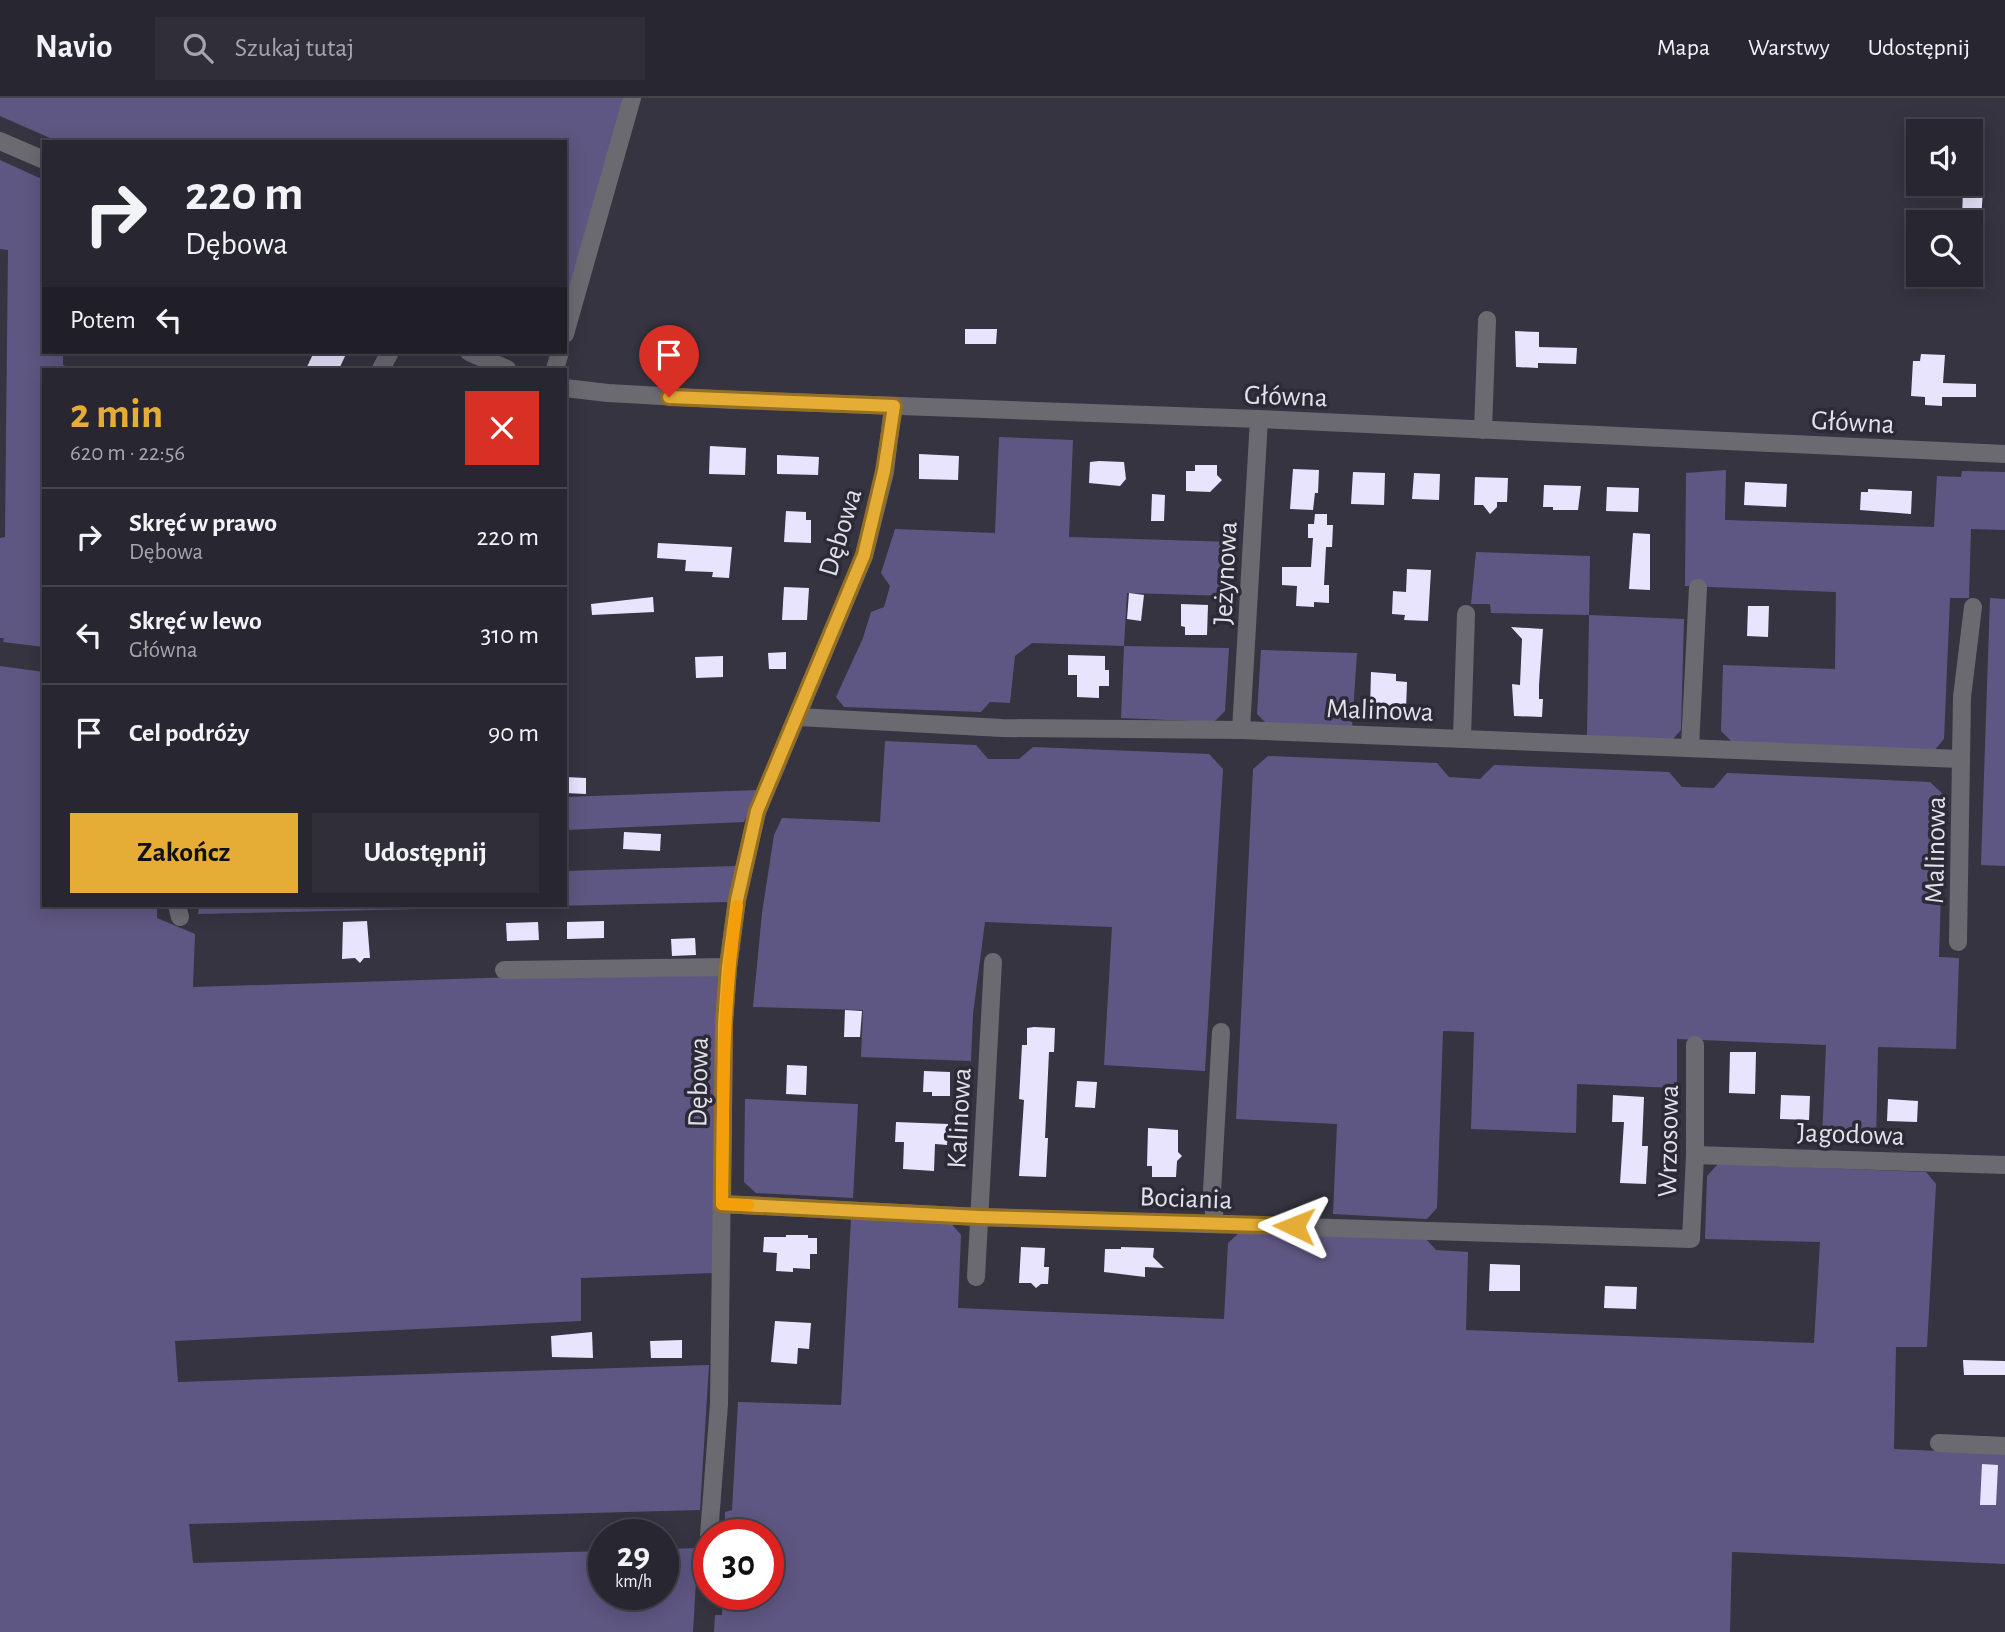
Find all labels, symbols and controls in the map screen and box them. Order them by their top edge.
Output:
search box [155,17,645,80]
icon: search [179,29,217,67]
text: Navio [35,31,113,64]
text: Szukaj tutaj [235,35,354,61]
text: Mapa [1657,36,1710,60]
text: Warstwy [1748,36,1830,60]
text: Udostępnij [1868,36,1970,60]
map controls [1906,119,1983,287]
button: sound [1906,119,1983,196]
icon: right [70,168,161,259]
text: 220 m [185,170,304,219]
button: search [1906,210,1983,287]
text: Dębowa [185,228,288,260]
icon: left [150,301,188,339]
text: Potem [70,307,136,333]
pin [639,325,699,397]
icon: arrive [650,336,688,374]
street label: Główna [1244,382,1328,412]
button: close [465,391,539,465]
text: 2 min [70,393,163,435]
street label: Główna [1810,407,1895,439]
text: 620 m · 22:56 [70,442,185,465]
street label: Dębowa [814,485,867,580]
text: Skręć w prawo [129,510,277,536]
icon: right [70,518,108,556]
street label: Jeżynowa [1209,521,1243,626]
text: 220 m [477,524,539,550]
text: Dębowa [129,541,203,564]
text: Skręć w lewo [129,608,262,634]
icon: left [70,616,108,654]
text: 310 m [481,622,539,648]
text: Główna [129,639,198,662]
street label: Malinowa [1326,695,1434,727]
icon: arrive [70,714,108,752]
text: Cel podróży [129,720,249,746]
text: 90 m [488,720,539,746]
street label: Malinowa [1921,796,1951,904]
button: Zakończ [70,813,298,893]
button: Udostępnij [312,813,539,893]
street label: Dębowa [684,1037,714,1127]
street label: Kalinowa [943,1067,977,1169]
street label: Wrzosowa [1654,1084,1684,1198]
street label: Jagodowa [1797,1119,1905,1151]
street label: Bociania [1139,1183,1233,1215]
position arrow [1257,1189,1331,1263]
speed limit sign: 30 [693,1519,784,1610]
text: 29 [617,1538,650,1573]
text: km/h [615,1573,652,1591]

